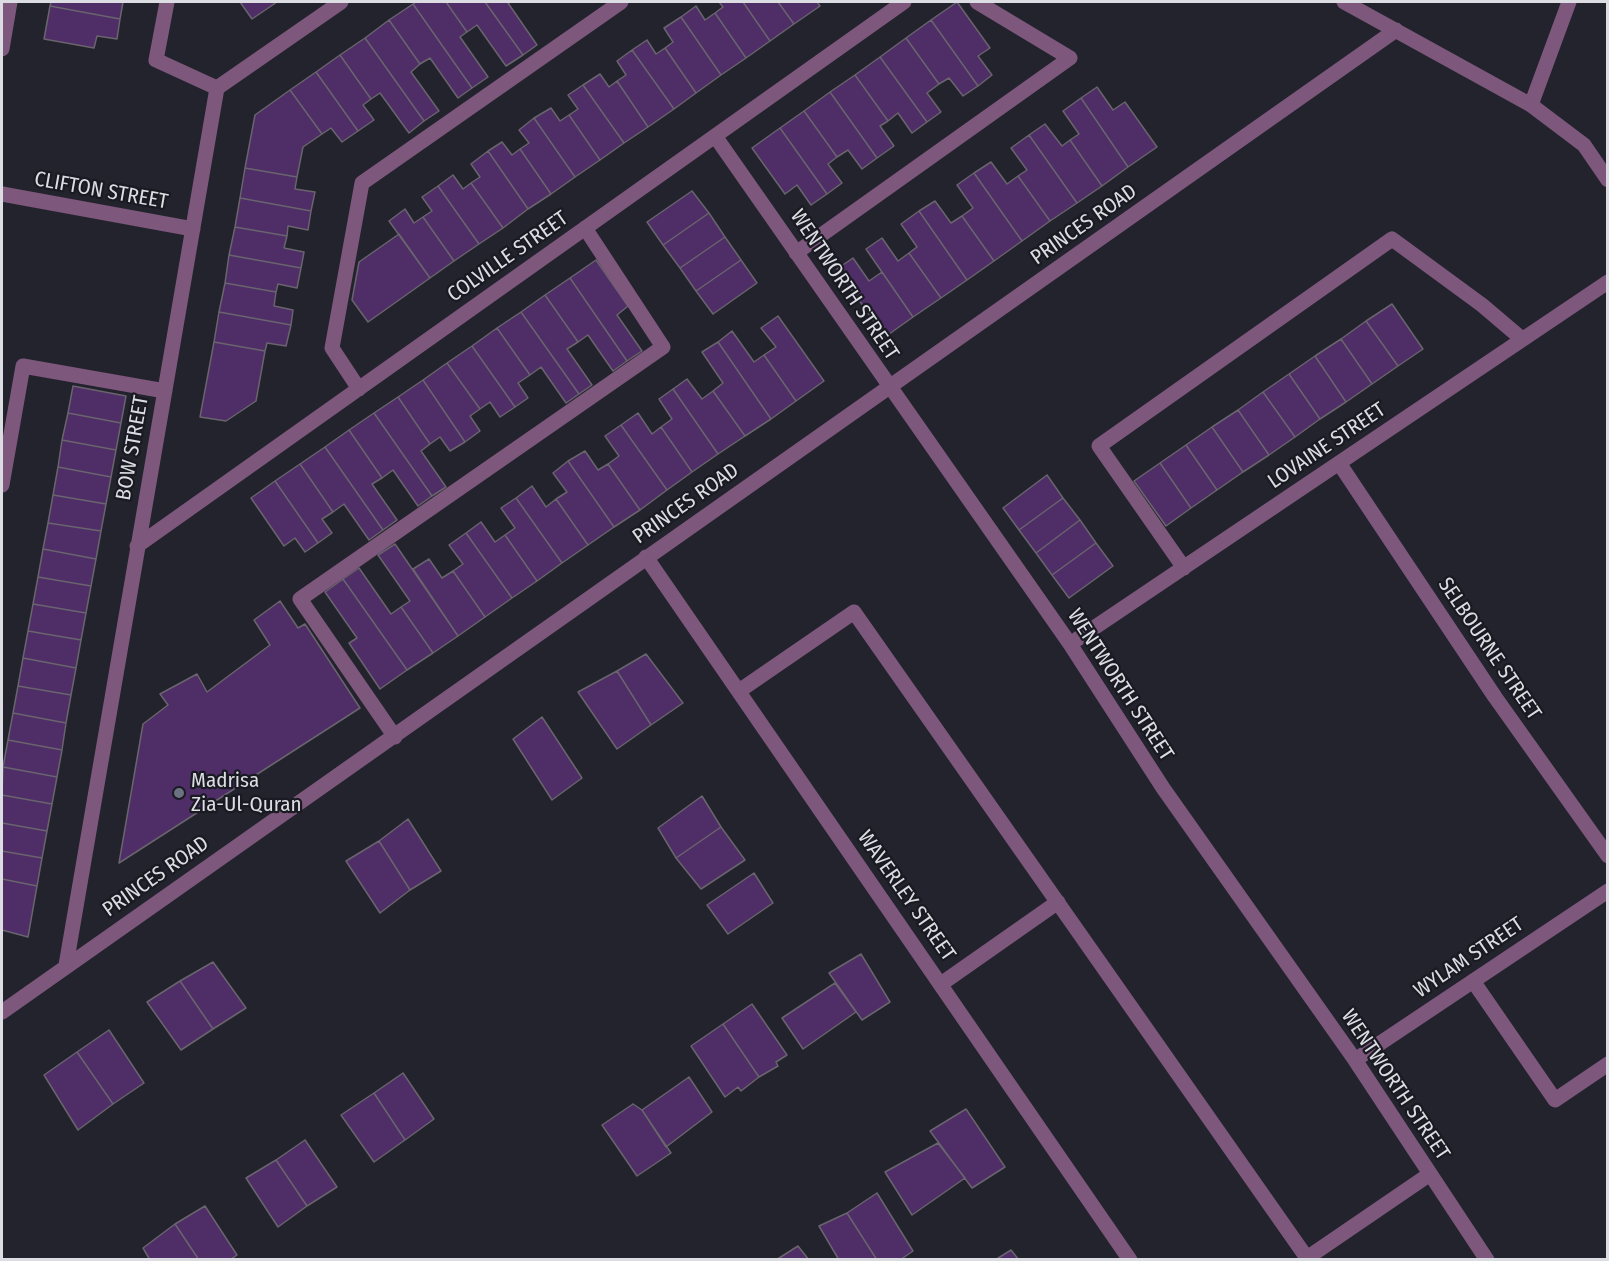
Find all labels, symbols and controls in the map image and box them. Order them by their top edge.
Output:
street label: CLIFTON STREET [32,167,170,215]
street label: PRINCES ROAD [1026,179,1142,271]
street label: WENTWORTH STREET [784,205,904,365]
street label: COLVILLE STREET [443,206,573,308]
street label: BOW STREET [111,394,155,502]
street label: LOVAINE STREET [1263,397,1391,495]
street label: PRINCES ROAD [628,458,744,550]
street label: SELBOURNE STREET [1432,573,1546,725]
street label: WENTWORTH STREET [1062,604,1178,766]
place label: Madrisa Zia-Ul-Quran [191,768,302,818]
marker: Madrisa Zia-Ul-Quran [172,786,186,800]
street label: WAVERLEY STREET [852,826,960,966]
street label: PRINCES ROAD [98,831,214,923]
street label: WYLAM STREET [1409,912,1529,1004]
street label: WENTWORTH STREET [1335,1005,1455,1165]

